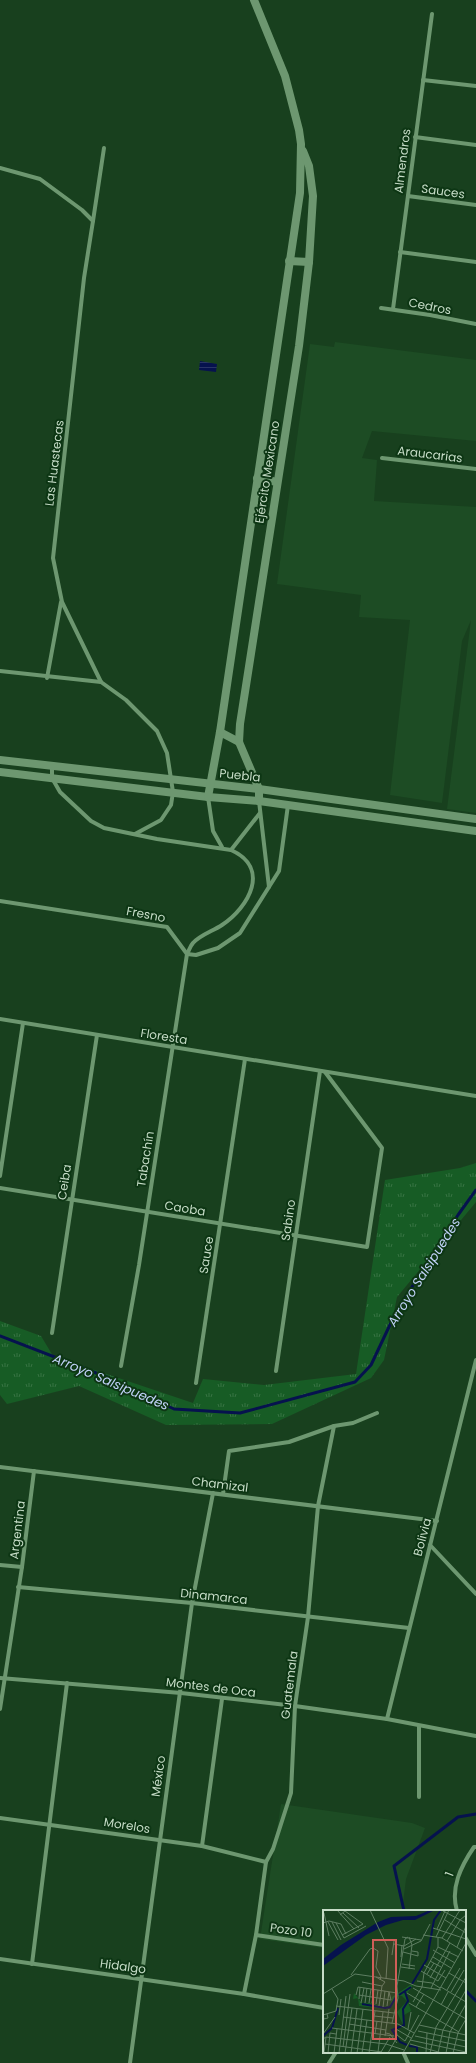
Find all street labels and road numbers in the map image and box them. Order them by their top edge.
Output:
street label: Almendros [390,128,414,194]
street label: Sauces [420,180,466,202]
street label: Cedros [407,294,453,318]
street label: Las Huastecas [40,419,68,507]
street label: Ejército Mexicano [250,419,284,525]
street label: Araucarias [396,442,464,466]
street label: Puebla [219,764,261,786]
street label: Fresno [125,902,167,926]
street label: Floresta [139,1024,189,1048]
street label: Tabachín [132,1130,158,1188]
street label: Ceiba [53,1163,75,1201]
street label: Caoba [163,1196,207,1220]
street label: Sabino [277,1198,299,1242]
street label: Sauce [195,1235,217,1275]
street label: Chamizal [191,1472,249,1496]
street label: Argentina [5,1500,29,1560]
street label: Bolivia [409,1516,435,1558]
street label: Dinamarca [180,1584,248,1608]
street label: Guatemala [276,1650,302,1720]
street label: Montes de Oca [165,1673,257,1701]
street label: México [147,1754,169,1798]
street label: Morelos [103,1813,151,1837]
street label: 1 [440,1869,458,1879]
street label: Pozo 10 [269,1919,313,1941]
street label: Hidalgo [99,1954,147,1978]

